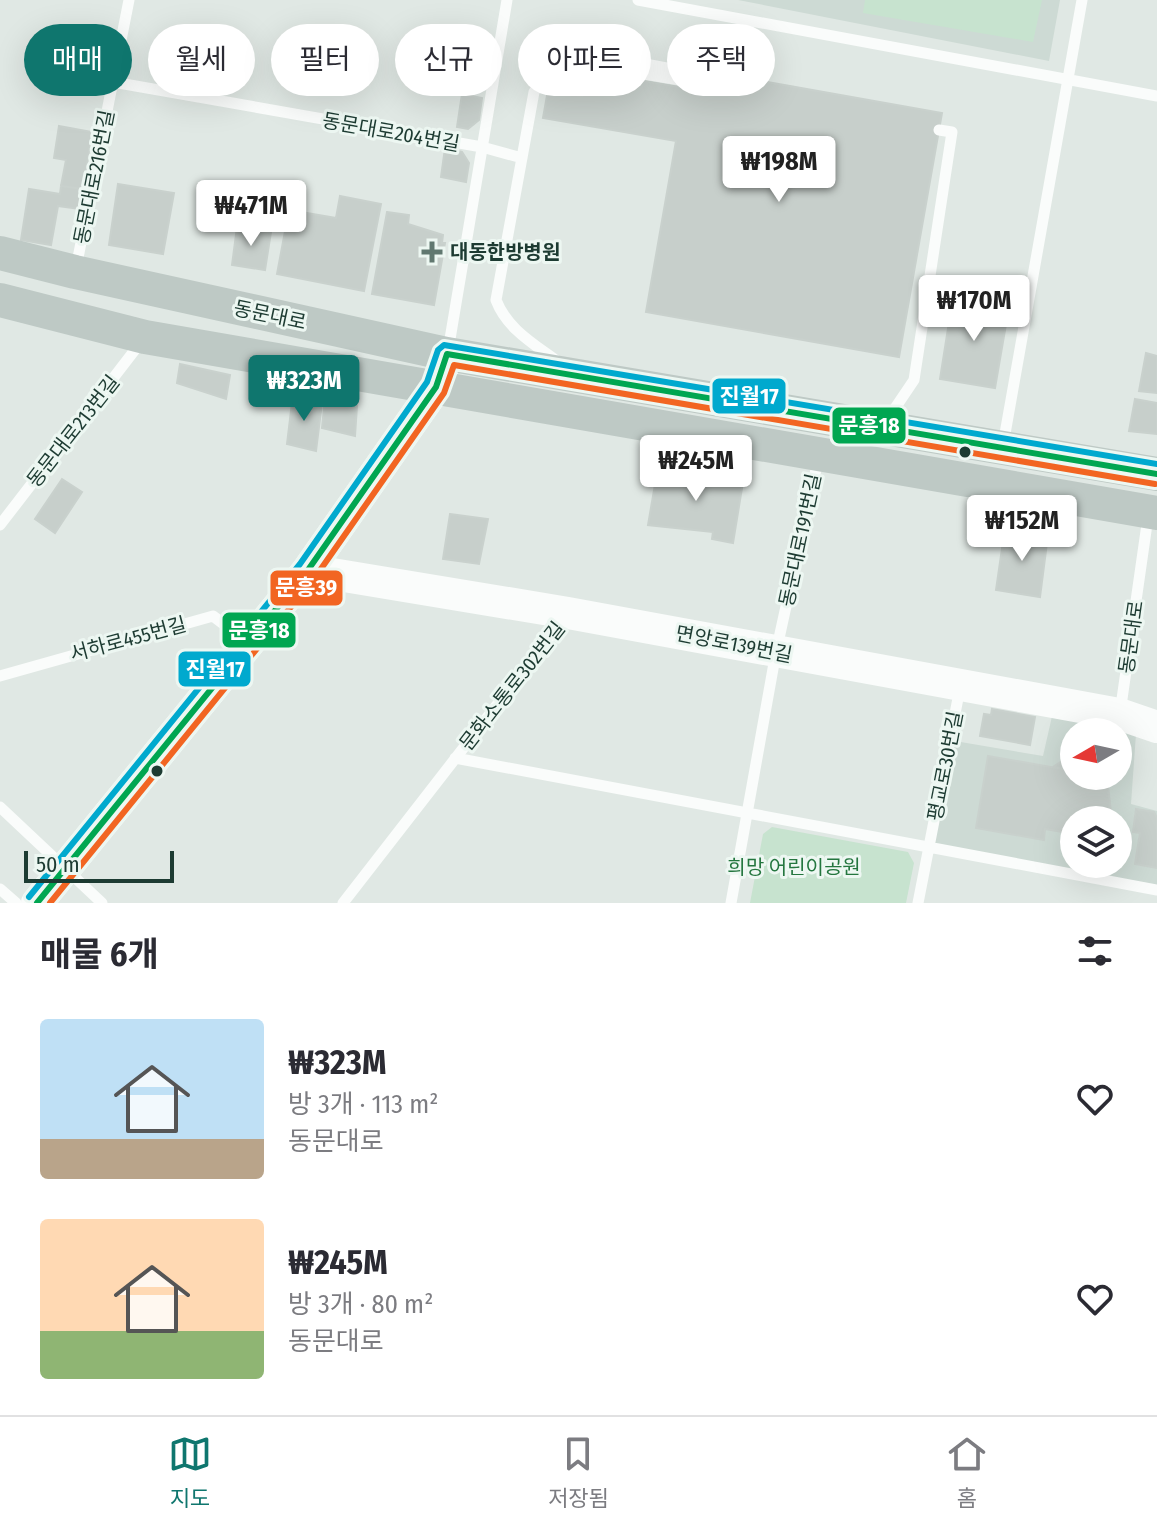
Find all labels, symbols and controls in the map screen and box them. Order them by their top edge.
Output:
chip: 매매 [24,24,132,96]
chip: 월세 [148,24,255,96]
chip: 필터 [271,24,379,96]
chip: 신규 [395,24,502,96]
chip: 아파트 [518,24,651,96]
chip: 주택 [667,24,775,96]
street label: 동문대로216번길 [69,108,119,246]
street label: 동문대로204번길 [320,108,462,156]
pin: ₩198M [723,136,835,204]
text: ₩198M [741,146,817,177]
pin: ₩471M [195,180,307,248]
text: ₩471M [214,190,288,221]
place label: 대동한방병원 [450,240,560,264]
marker: 대동한방병원 [421,241,443,263]
pin: ₩170M [918,275,1030,343]
text: ₩170M [937,285,1011,316]
street label: 동문대로 [232,296,308,334]
pin: ₩323M [248,355,360,423]
text: ₩323M [266,365,342,396]
street label: 동문대로213번길 [22,370,124,492]
line badge: 진월17 [711,377,787,415]
text: 진월17 [719,383,779,410]
line badge: 문흥18 [831,406,907,445]
text: 문흥18 [838,412,900,439]
pin: ₩245M [640,435,752,503]
unlabelled marker [957,444,973,460]
text: ₩245M [658,445,734,476]
street label: 동문대로191번길 [774,471,826,609]
pin: ₩152M [966,495,1078,563]
text: ₩152M [985,505,1059,536]
line badge: 문흥39 [269,569,344,607]
text: 문흥39 [275,574,337,601]
street label: 동문대로 [1114,599,1148,675]
line badge: 문흥18 [221,611,297,649]
street label: 서하로455번길 [67,612,189,666]
text: 문흥18 [228,617,290,644]
street label: 문화소통로302번길 [454,617,570,755]
street label: 면앙로139번길 [674,621,794,667]
line badge: 진월17 [177,650,252,688]
text: 진월17 [185,656,245,683]
street label: 평교로30번길 [923,709,967,823]
north arrow [1060,718,1132,790]
map controls [1060,718,1132,878]
unlabelled marker [149,763,165,779]
button: layers [1060,806,1132,878]
scale bar [24,847,174,883]
text: 50 m [36,851,80,878]
park label: 희망 어린이공원 [727,855,861,879]
icon: filters [1073,929,1117,973]
text: 매물 6개 [40,934,159,975]
text: ₩323M [288,1042,386,1083]
icon: home [104,1051,200,1147]
icon: heart [1073,1077,1117,1121]
text: 방 3개 · 113 m² [288,1089,438,1120]
text: 동문대로 [288,1126,384,1157]
text: ₩245M [288,1242,388,1283]
icon: home [104,1251,200,1347]
icon: heart [1073,1277,1117,1321]
text: 방 3개 · 80 m² [288,1289,433,1320]
text: 동문대로 [288,1326,384,1357]
tab: 지도 [168,1432,212,1512]
tab: 저장됨 [548,1432,609,1512]
tab: 홈 [945,1432,989,1512]

